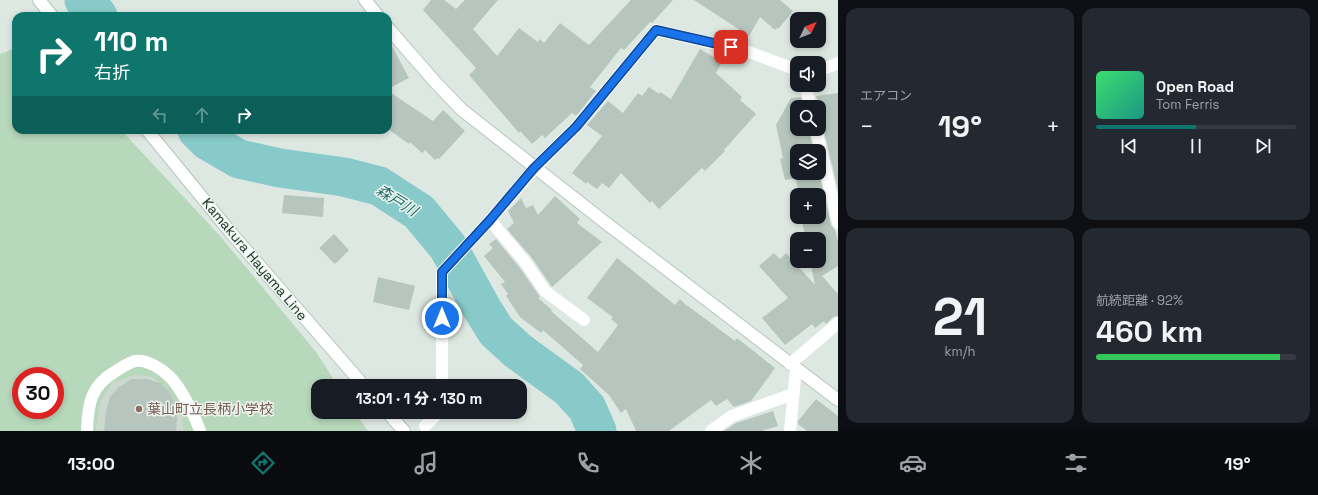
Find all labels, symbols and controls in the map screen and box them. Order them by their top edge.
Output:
north arrow [790,12,826,48]
map controls [790,12,826,268]
text: 110 m [94,23,168,59]
icon: right [28,28,80,80]
pin [714,30,748,64]
icon: arrive [720,36,742,58]
button: sound [790,56,826,92]
text: 右折 [94,61,130,84]
text: Open Road [1156,77,1234,96]
text: エアコン [860,87,912,104]
text: Tom Ferris [1156,96,1219,113]
button: search [790,100,826,136]
icon: left [149,104,171,126]
icon: ahead [191,104,213,126]
icon: right [233,104,255,126]
text: 19° [938,107,982,146]
text: − [860,112,874,140]
text: + [1046,112,1060,140]
icon: previous [1118,135,1140,157]
icon: pause [1185,135,1207,157]
icon: next [1252,135,1274,157]
button: layers [790,144,826,180]
water label: 森戸川 [373,180,423,221]
button: + [790,188,826,224]
street label: Kamakura Hayama Line [198,194,312,324]
button: − [790,232,826,268]
text: 21 [933,284,987,350]
text: 航続距離 · 92% [1096,292,1183,309]
position arrow [421,297,463,339]
text: 460 km [1096,312,1203,351]
text: km/h [945,343,975,360]
speed limit sign: 30 [12,367,64,419]
text: 13:01 · 1 分 · 130 m [356,389,482,408]
place label: 葉山町立長柄小学校 [147,400,273,418]
marker: 葉山町立長柄小学校 [134,404,144,414]
icon: directions [249,449,277,477]
icon: music [412,449,440,477]
icon: phone [574,449,602,477]
icon: climate [737,449,765,477]
icon: car [899,449,927,477]
icon: filters [1062,449,1090,477]
text: 13:00 [67,452,115,475]
text: 19° [1224,452,1251,475]

